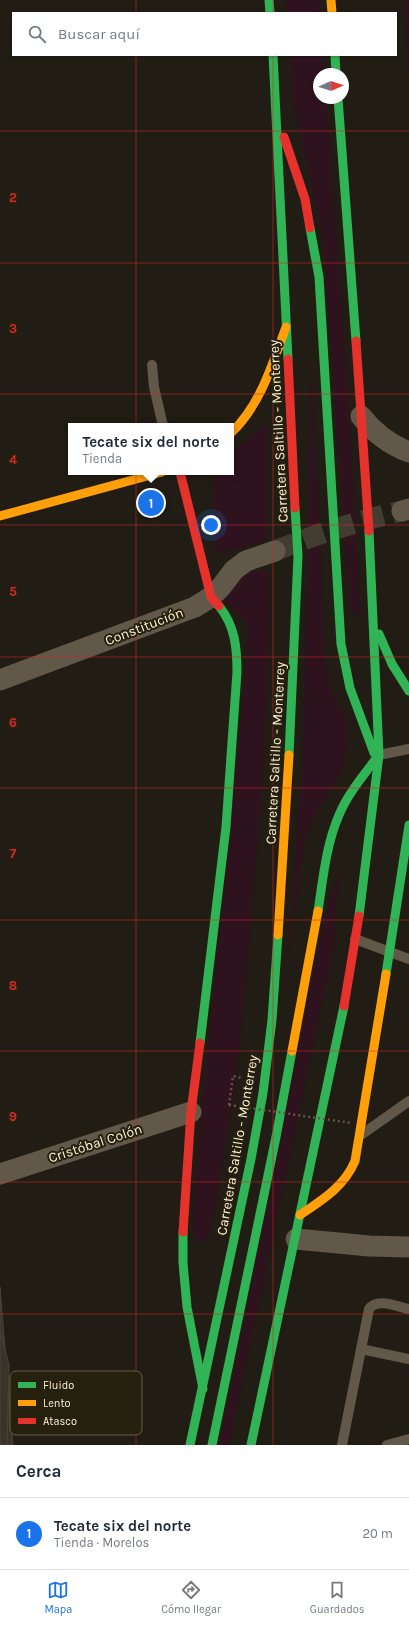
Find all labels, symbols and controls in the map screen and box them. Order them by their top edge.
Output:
search box [12,12,397,56]
icon: search [26,23,48,45]
text: Buscar aquí [58,25,140,43]
north arrow [313,68,349,104]
text: 2 [9,190,17,205]
text: 3 [9,321,17,336]
street label: Carretera Saltillo - Monterrey [265,339,292,523]
popup [68,423,234,475]
text: Tecate six del norte [82,433,220,451]
text: Tienda [82,451,122,466]
text: 4 [9,452,17,467]
pin: 1 [138,488,164,518]
your location [201,515,221,535]
text: 5 [9,584,17,599]
street label: Constitución [103,604,186,649]
street label: Carretera Saltillo - Monterrey [262,661,289,845]
text: 6 [9,715,17,730]
text: 7 [10,846,17,861]
text: 8 [9,978,17,993]
street label: Carretera Saltillo - Monterrey [213,1053,262,1237]
text: 9 [9,1109,17,1124]
street label: Cristóbal Colón [46,1120,144,1167]
legend [10,1371,142,1435]
text: Fluido [43,1379,74,1392]
text: Lento [43,1397,71,1410]
text: Atasco [43,1415,77,1428]
text: Cerca [16,1461,61,1481]
text: Tecate six del norte [54,1517,191,1535]
text: 1 [27,1526,31,1541]
text: 20 m [363,1526,393,1541]
text: Tienda · Morelos [54,1535,149,1550]
tab: Mapa [44,1579,72,1616]
tab: Cómo llegar [161,1579,221,1616]
tab: Guardados [310,1579,365,1616]

